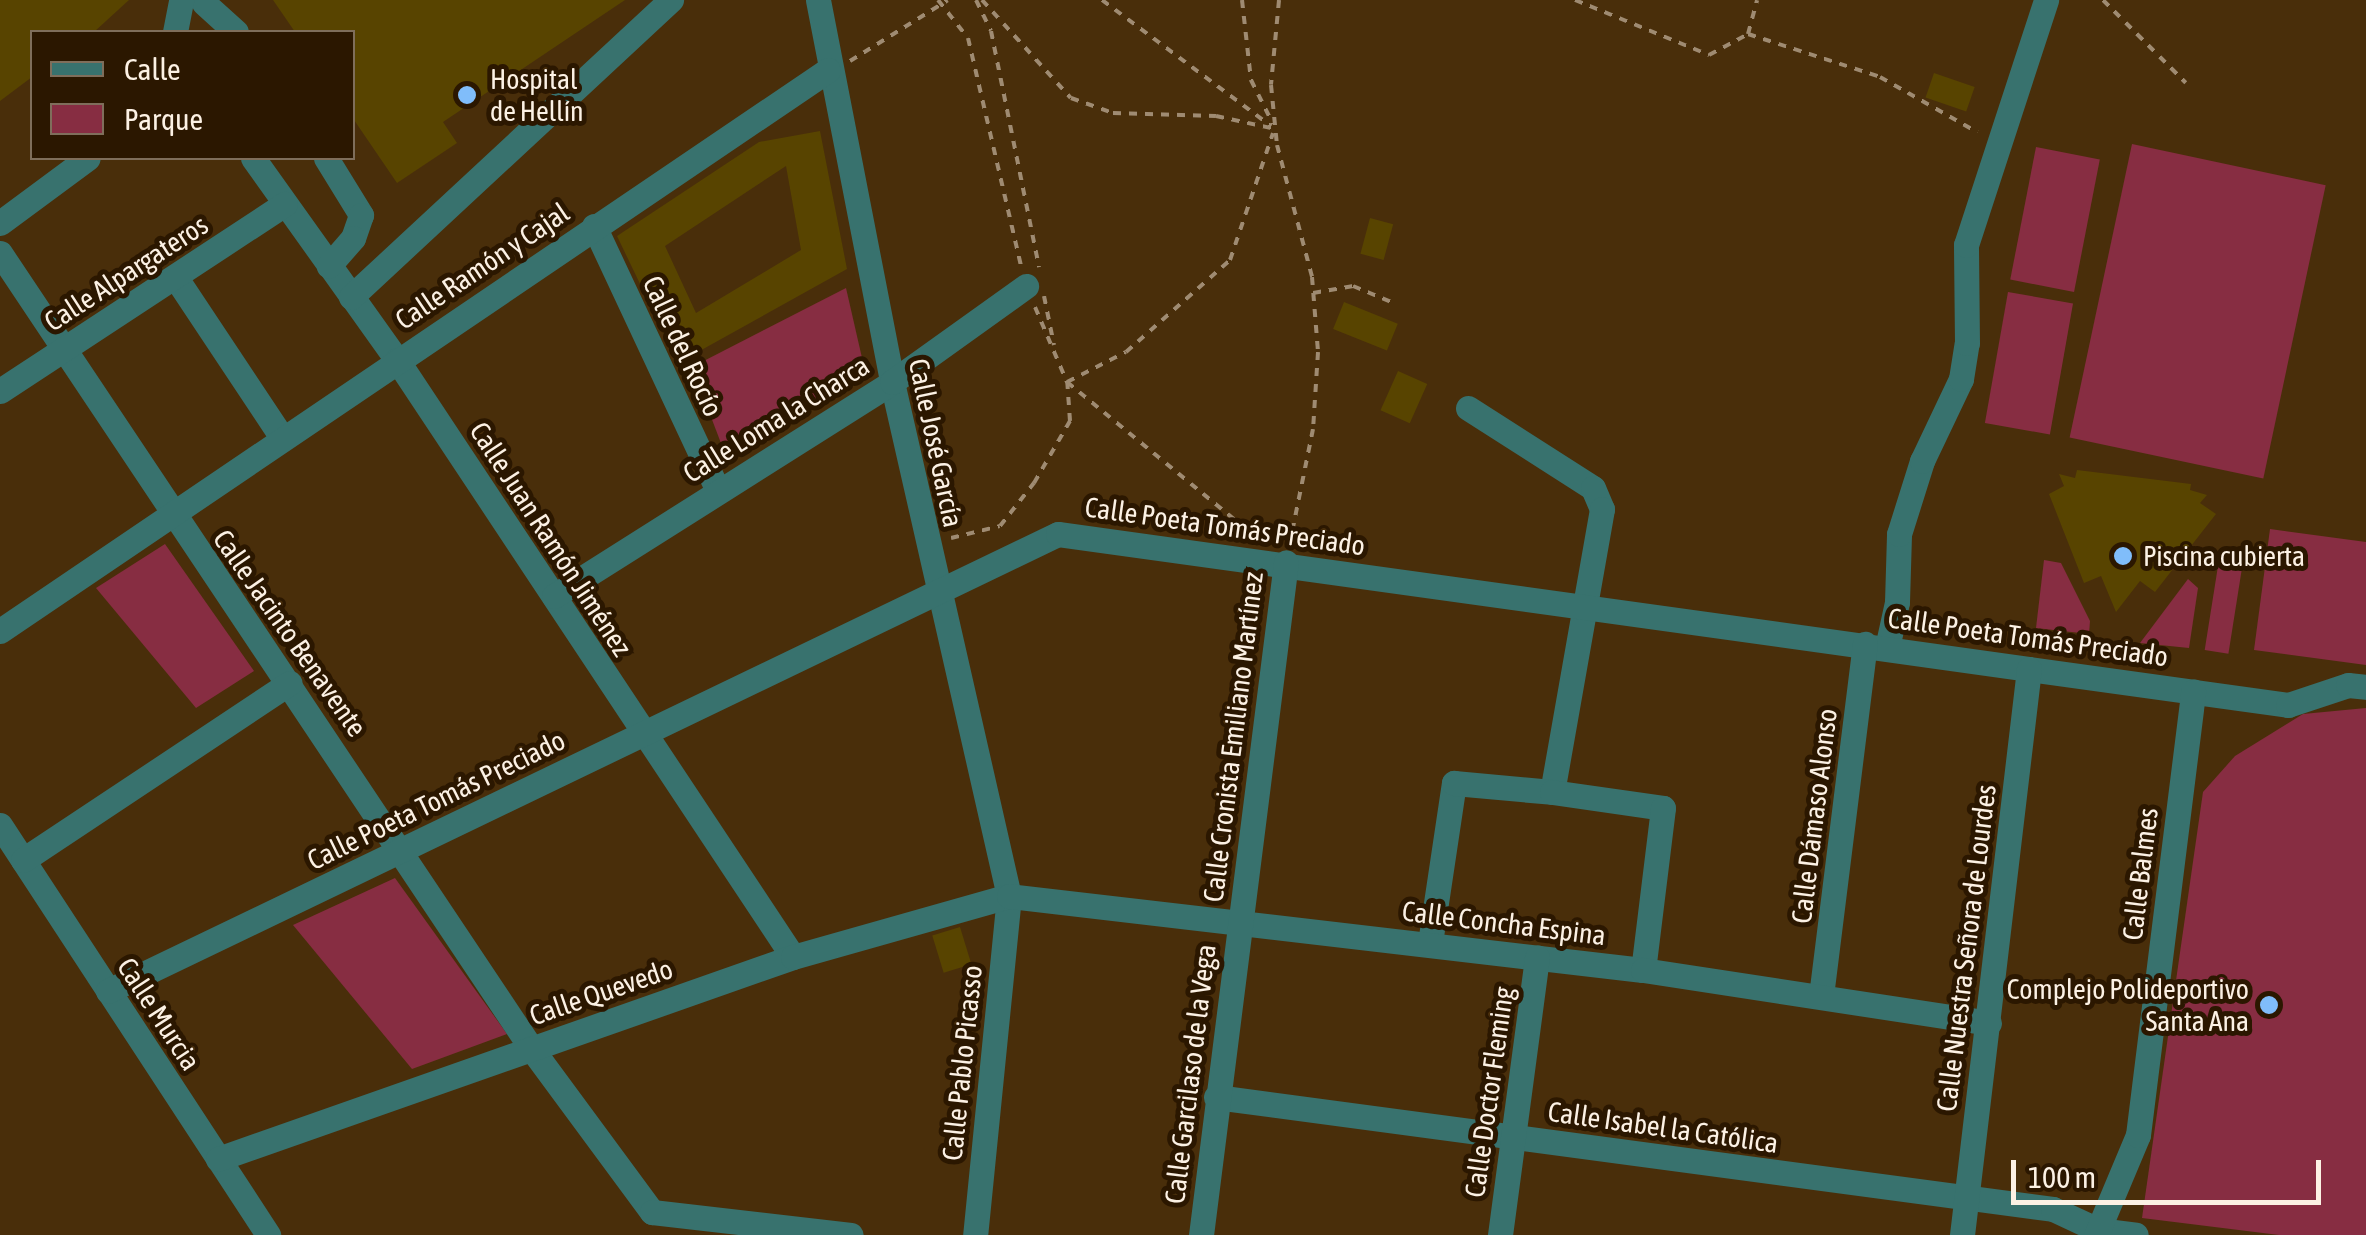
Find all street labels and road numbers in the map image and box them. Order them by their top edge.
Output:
street label: Calle Ramón y Cajal [389,195,575,337]
street label: Calle Alpargateros [38,208,214,338]
street label: Calle del Rocío [636,270,730,422]
street label: Calle Loma la Charca [677,348,875,490]
street label: Calle José García [902,356,970,530]
street label: Calle Juan Ramón Jiménez [463,416,639,662]
street label: Calle Poeta Tomás Preciado [1083,490,1367,562]
street label: Calle Jacinto Benavente [206,523,374,743]
street label: Calle Cronista Emiliano Martínez [1196,570,1270,904]
street label: Calle Poeta Tomás Preciado [1886,601,2170,673]
street label: Calle Dámaso Alonso [1784,707,1844,925]
street label: Calle Poeta Tomás Preciado [302,723,570,877]
street label: Calle Nuestra Señora de Lourdes [1929,783,2003,1113]
street label: Calle Balmes [2115,806,2165,942]
street label: Calle Concha Espina [1400,894,1608,952]
street label: Calle Garcilaso de la Vega [1157,942,1223,1206]
street label: Calle Murcia [110,952,208,1076]
street label: Calle Quevedo [525,952,677,1032]
street label: Calle Pablo Picasso [935,964,989,1162]
street label: Calle Doctor Fleming [1458,985,1520,1199]
street label: Calle Isabel la Católica [1546,1094,1780,1160]

